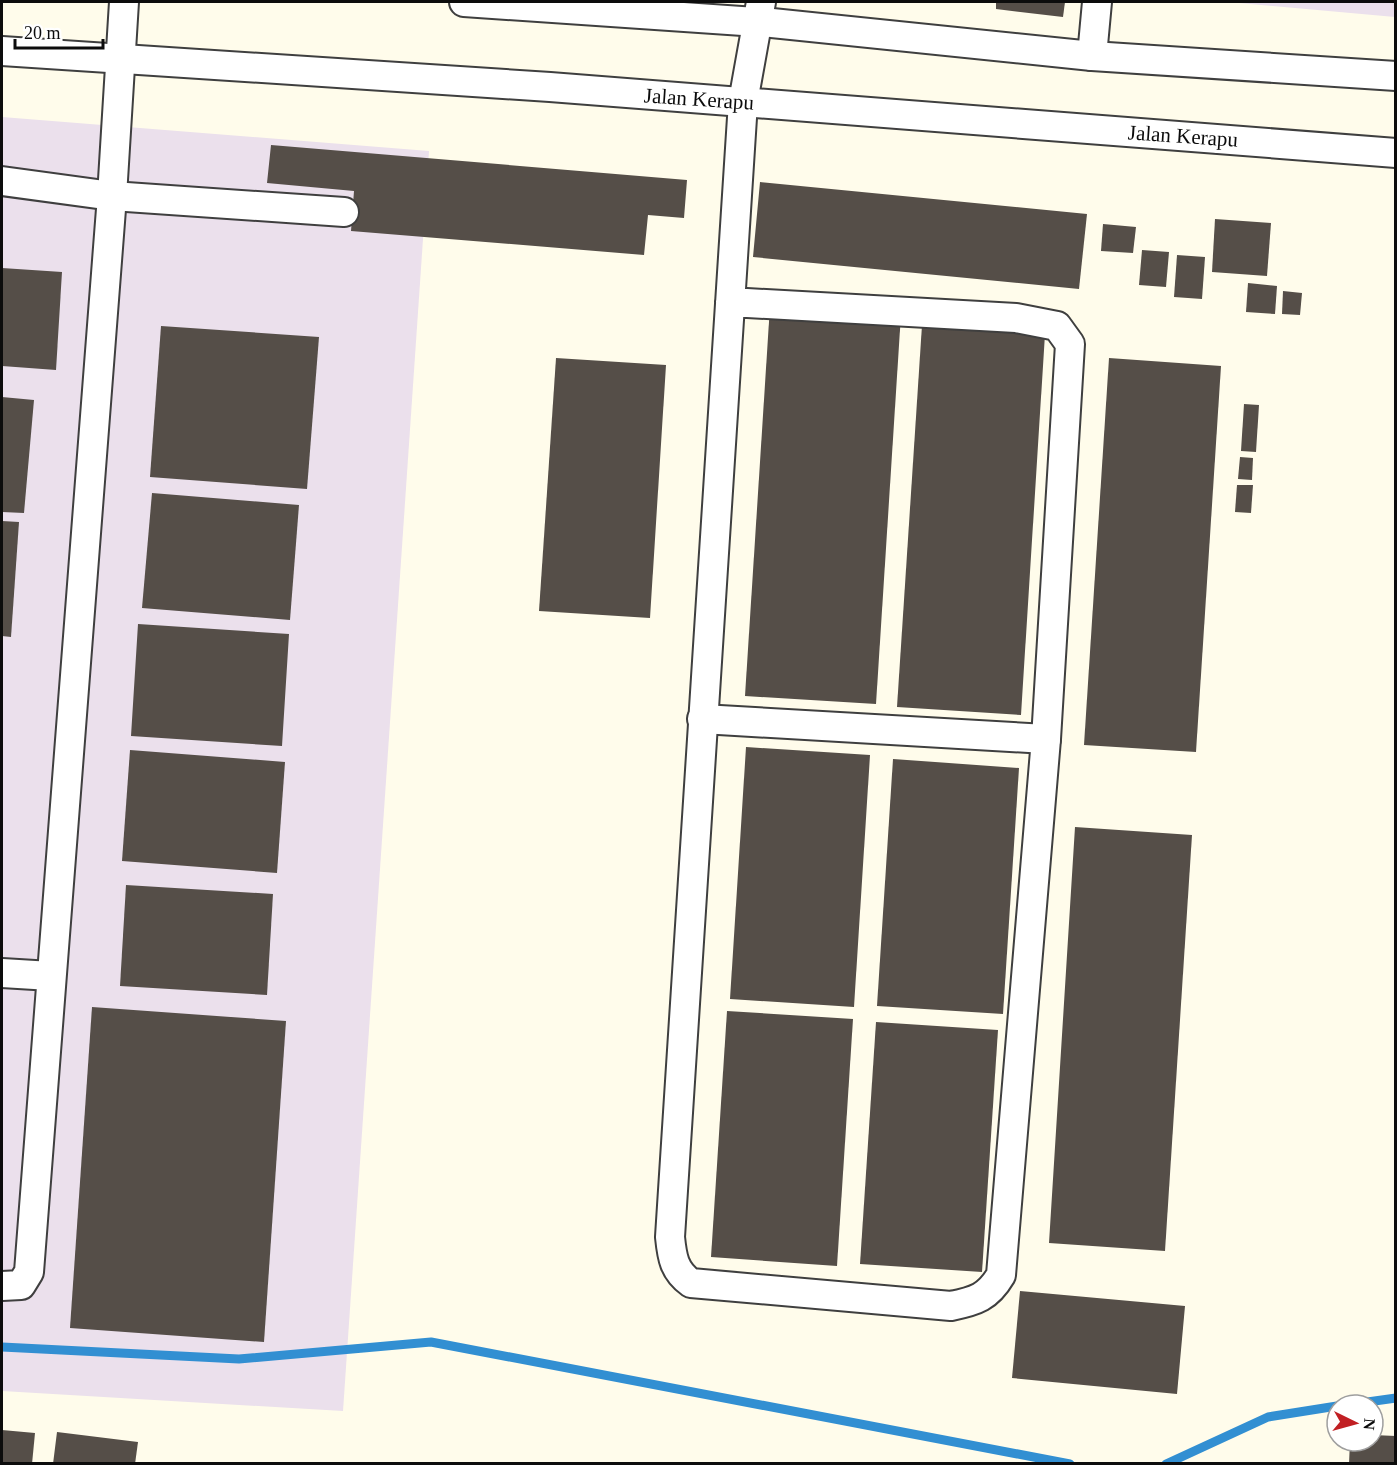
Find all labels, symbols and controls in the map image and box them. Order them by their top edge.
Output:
scale bar [15,12,104,50]
text: 20 m [24,23,61,43]
street label: Jalan Kerapu [643,83,755,115]
street label: Jalan Kerapu [1127,120,1239,152]
north arrow [1325,1393,1385,1453]
text: N [1360,1418,1378,1431]

